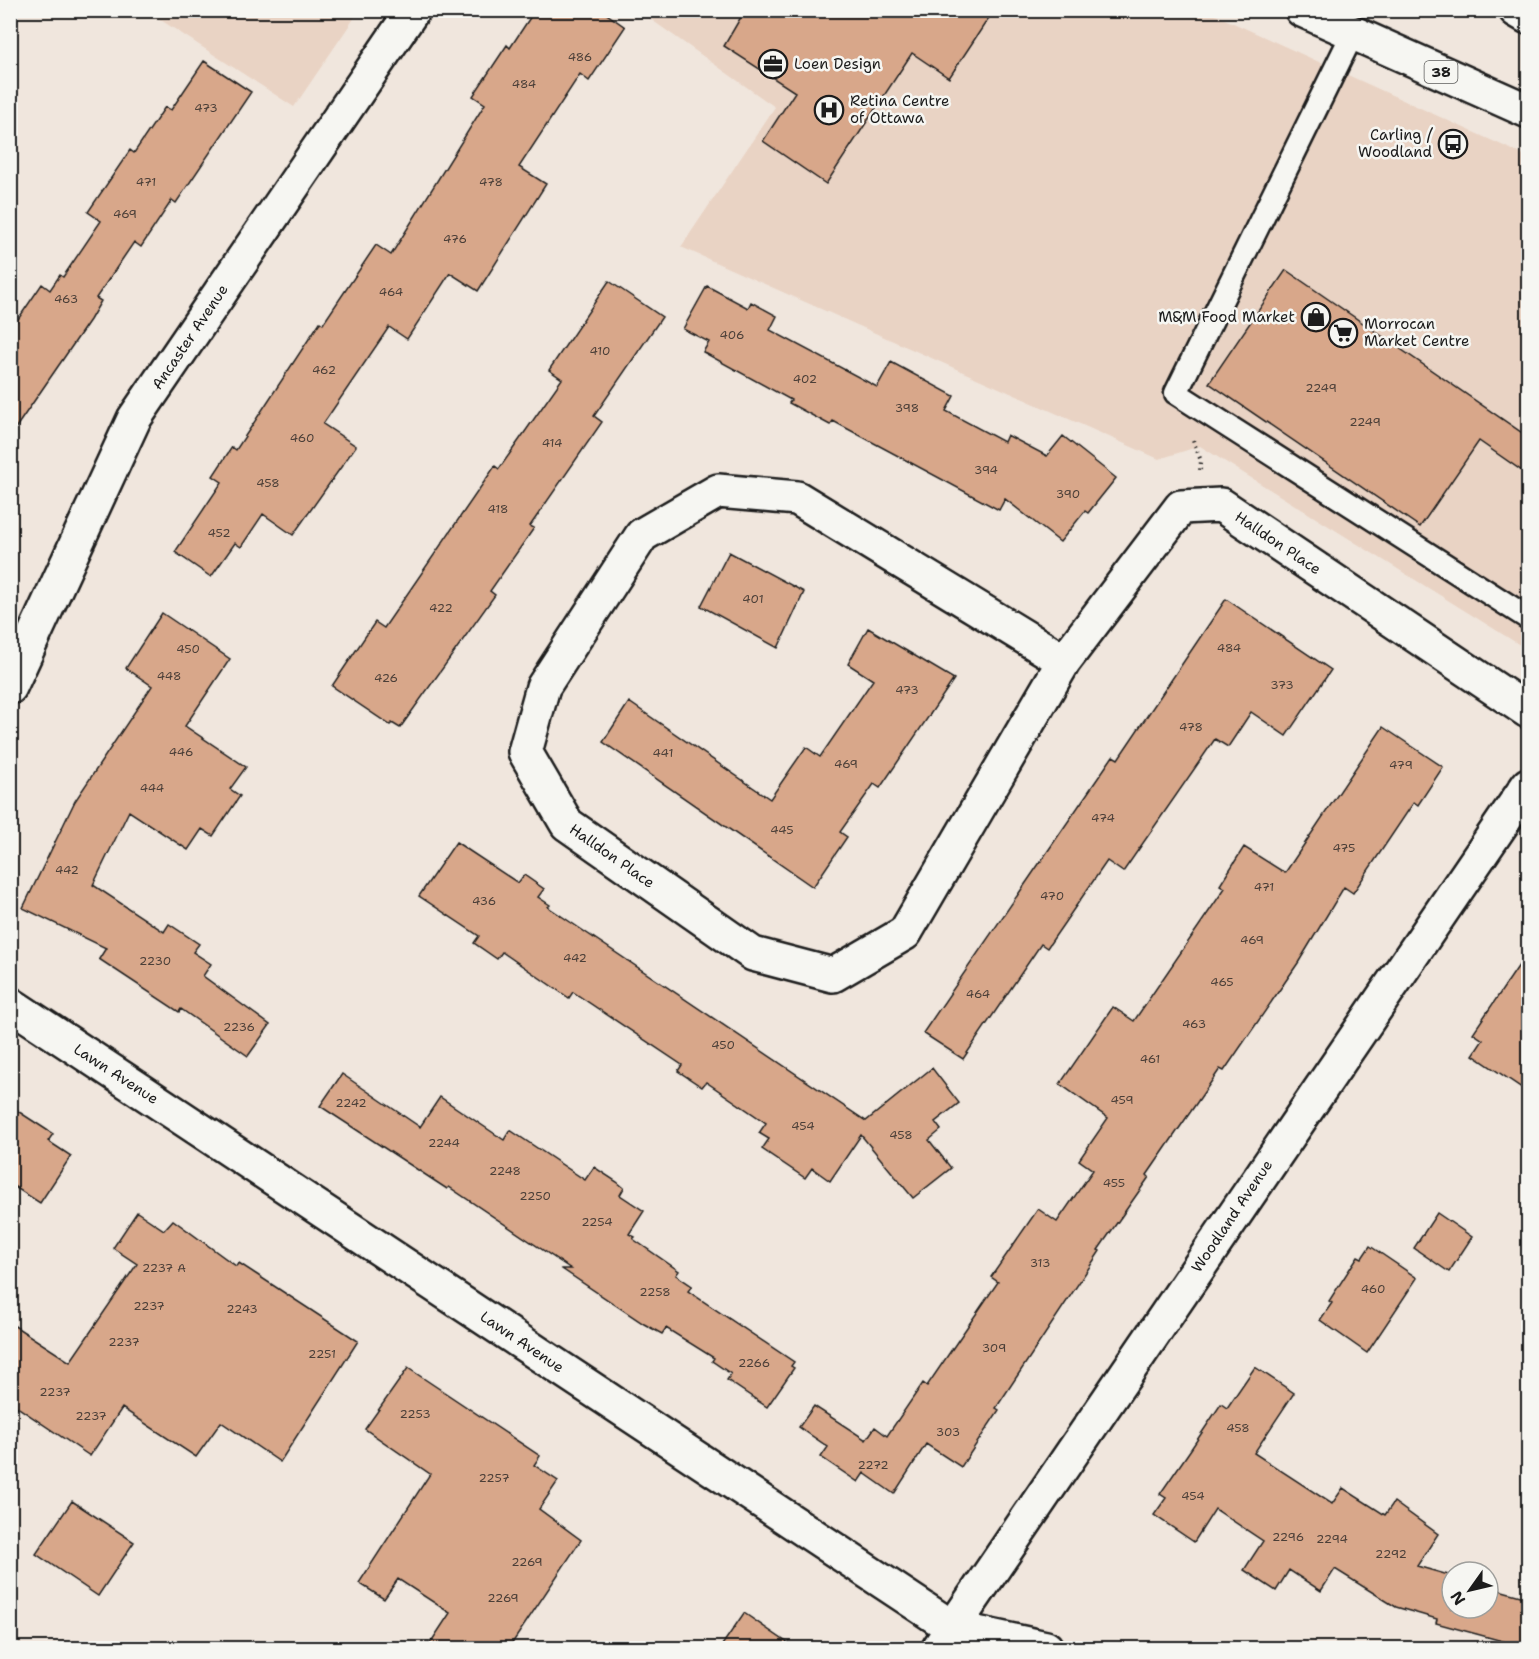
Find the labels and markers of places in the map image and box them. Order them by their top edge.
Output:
office icon: Loen Design [757,48,789,80]
place label: Loen Design [794,54,881,74]
place label: Retina Centre of Ottawa [850,91,950,128]
hospital icon: Retina Centre of Ottawa [813,94,845,126]
place label: Carling / Woodland [1358,125,1434,162]
bus stop icon: Carling / Woodland [1437,128,1469,160]
shop icon: M&M Food Market [1300,301,1332,333]
place label: M&M Food Market [1158,307,1295,327]
place label: Morrocan Market Centre [1364,314,1470,351]
supermarket icon: Morrocan Market Centre [1327,317,1359,349]

